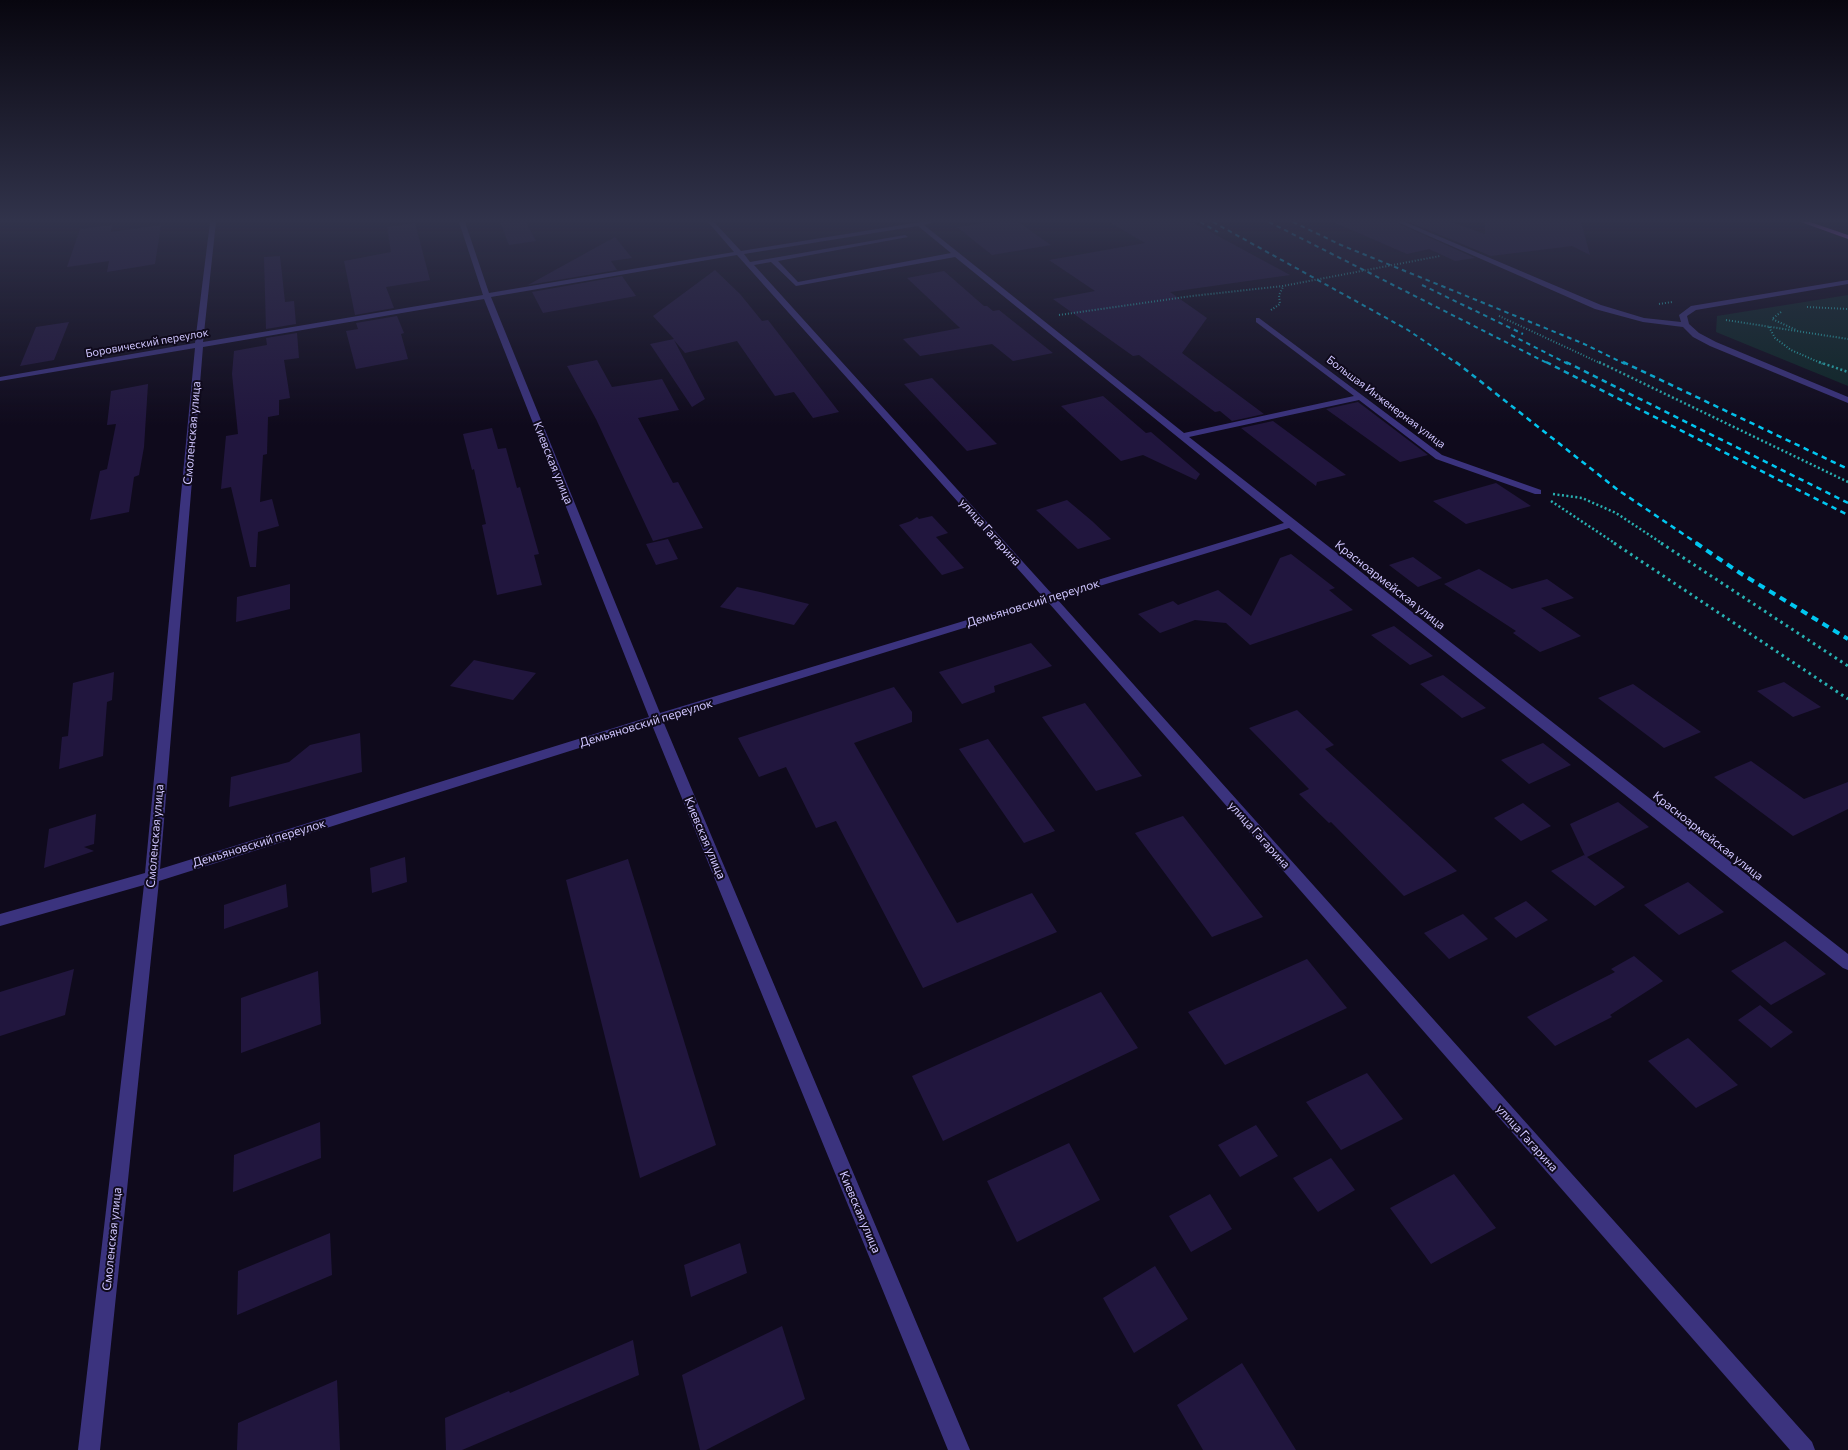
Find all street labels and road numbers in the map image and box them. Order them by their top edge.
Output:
street label: Боровический переулок [84,326,210,360]
street label: Большая Инженерная улица [1324,353,1448,451]
street label: Смоленская улица [180,381,204,485]
street label: Киевская улица [530,420,576,506]
street label: улица Гагарина [956,495,1024,569]
street label: Красноармейская улица [1332,537,1448,633]
street label: Демьяновский переулок [965,576,1101,630]
street label: Демьяновский переулок [578,696,714,750]
street label: Смоленская улица [143,784,167,888]
street label: Красноармейская улица [1650,788,1766,884]
street label: Киевская улица [681,795,729,881]
street label: улица Гагарина [1225,798,1293,872]
street label: Демьяновский переулок [191,816,327,870]
street label: улица Гагарина [1493,1101,1561,1175]
street label: Киевская улица [836,1169,884,1255]
street label: Смоленская улица [99,1187,125,1291]

